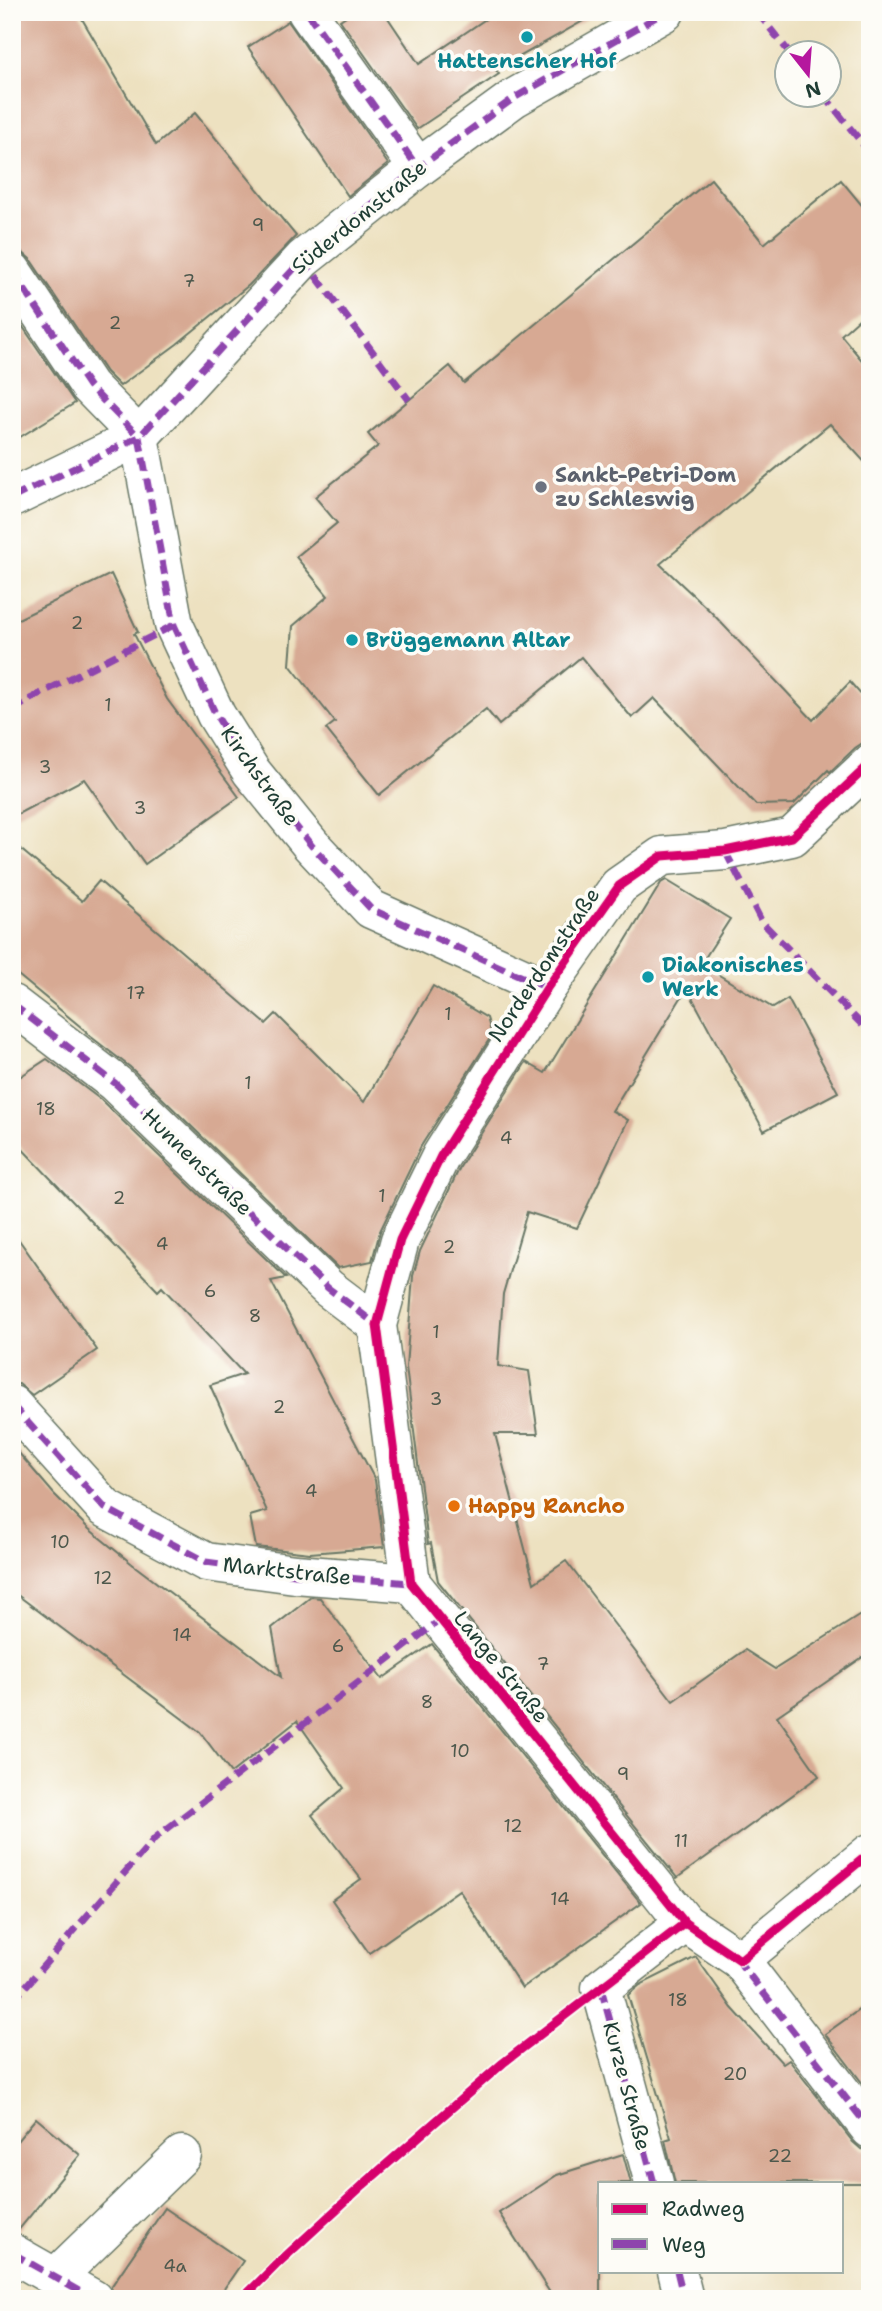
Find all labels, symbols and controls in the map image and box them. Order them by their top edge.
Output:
marker: Hattenscher Hof [519,29,535,45]
north arrow [774,38,844,108]
place label: Hattenscher Hof [437,47,617,75]
text: N [802,76,824,104]
street label: Süderdomstraße [285,154,433,280]
house number: 9 [252,213,264,237]
house number: 7 [183,269,195,293]
house number: 2 [109,311,121,335]
place label: Sankt-Petri-Dom zu Schleswig [555,461,736,513]
marker: Sankt-Petri-Dom zu Schleswig [533,479,549,495]
house number: 2 [71,611,83,635]
place label: Brüggemann Altar [366,626,570,654]
marker: Brüggemann Altar [344,632,360,648]
house number: 1 [104,693,112,717]
street label: Kirchstraße [214,721,306,831]
house number: 3 [39,755,51,779]
house number: 3 [134,796,146,820]
street label: Norderdomstraße [482,882,606,1048]
place label: Diakonisches Werk [662,951,804,1003]
marker: Diakonisches Werk [640,969,656,985]
house number: 17 [126,981,146,1005]
house number: 1 [444,1002,452,1026]
house number: 1 [244,1071,252,1095]
house number: 18 [36,1097,56,1121]
street label: Hunnenstraße [136,1102,258,1222]
house number: 4 [500,1126,512,1150]
house number: 1 [378,1184,386,1208]
house number: 2 [113,1186,125,1210]
house number: 4 [156,1232,168,1256]
house number: 2 [443,1235,455,1259]
house number: 6 [204,1279,216,1303]
house number: 8 [249,1304,261,1328]
house number: 1 [432,1320,440,1344]
house number: 3 [430,1387,442,1411]
house number: 2 [273,1395,285,1419]
house number: 4 [305,1479,317,1503]
place label: Happy Rancho [468,1492,625,1520]
marker: Happy Rancho [446,1498,462,1514]
house number: 10 [50,1530,70,1554]
street label: Marktstraße [221,1550,353,1592]
house number: 12 [93,1566,113,1590]
street label: Lange Straße [447,1605,555,1729]
house number: 14 [172,1623,192,1647]
house number: 6 [332,1634,344,1658]
house number: 7 [537,1652,549,1676]
house number: 8 [421,1690,433,1714]
house number: 10 [450,1739,470,1763]
house number: 9 [617,1762,629,1786]
house number: 12 [503,1814,523,1838]
house number: 11 [674,1829,688,1853]
house number: 14 [550,1887,570,1911]
house number: 18 [668,1988,688,2012]
street label: Kurze Straße [596,2018,658,2154]
house number: 20 [723,2062,747,2086]
house number: 22 [768,2144,792,2168]
legend [598,2182,844,2272]
text: Radweg [662,2195,745,2223]
text: Weg [662,2231,706,2259]
house number: 4a [163,2254,187,2278]

